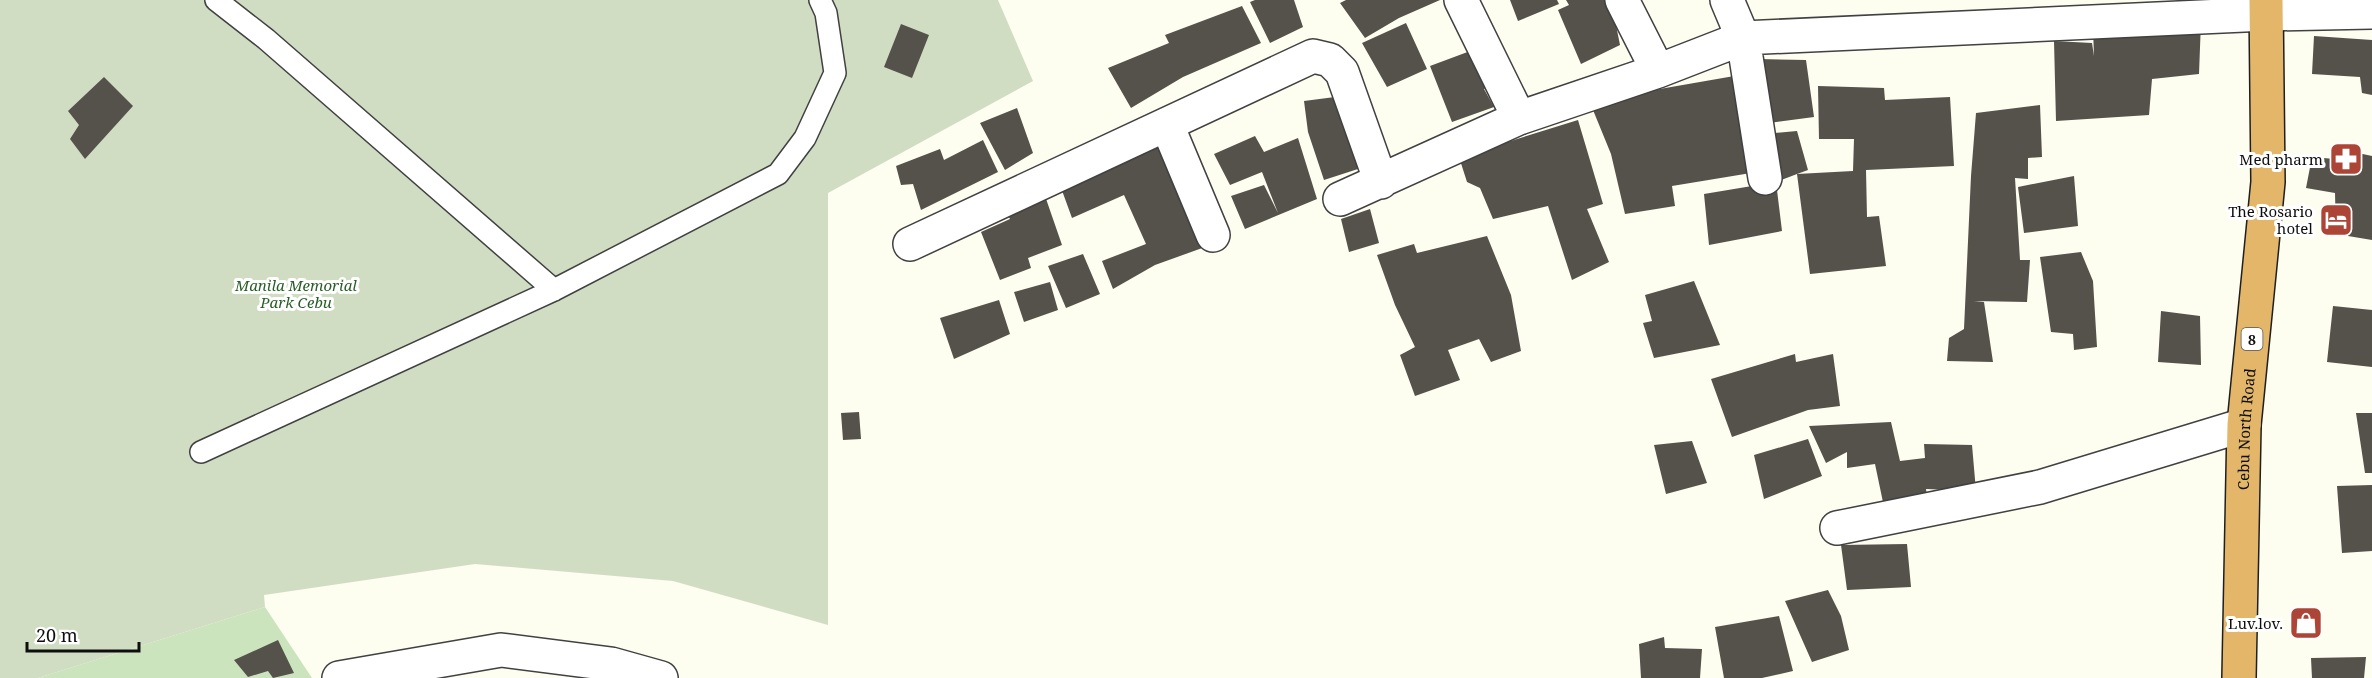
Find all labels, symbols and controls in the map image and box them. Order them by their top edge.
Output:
pharmacy icon: Med pharm [2328,141,2364,177]
place label: Med pharm [2239,149,2323,169]
place label: The Rosario hotel [2228,201,2313,238]
hotel icon: The Rosario hotel [2318,202,2354,238]
park label: Manila Memorial Park Cebu [234,275,357,312]
road number: 8 [2242,328,2262,350]
street label: Cebu North Road [2233,367,2260,490]
shop icon: Luv.lov. [2288,605,2324,641]
place label: Luv.lov. [2228,613,2283,633]
scale bar [27,615,140,653]
text: 20 m [36,623,78,647]

